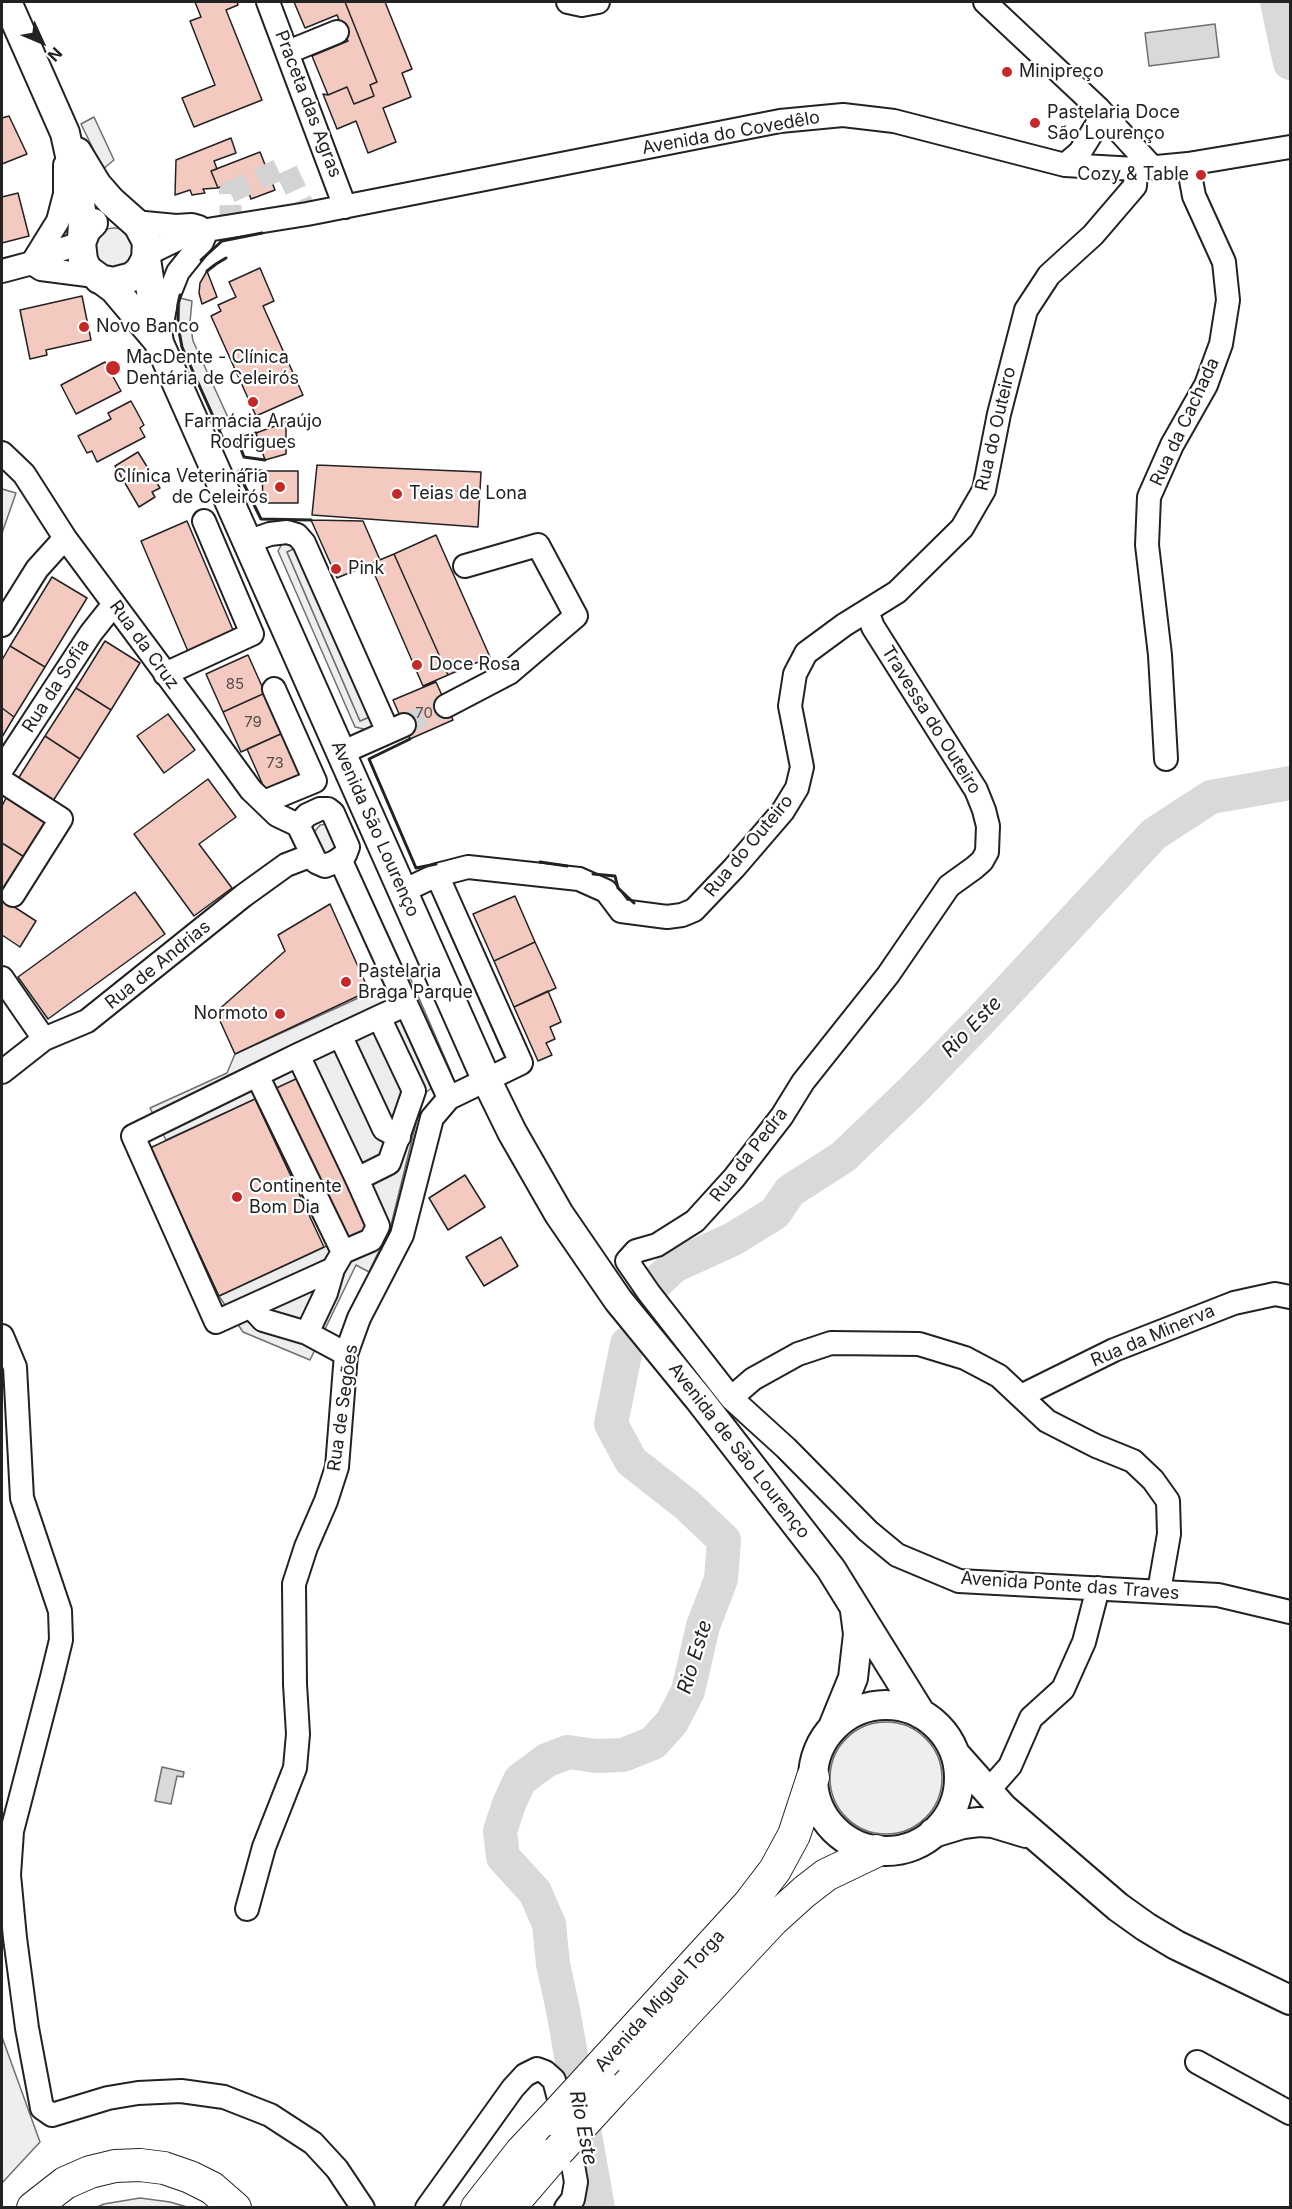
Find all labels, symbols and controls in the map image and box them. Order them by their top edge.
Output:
north arrow [12,12,72,72]
street label: Praceta das Agras [270,27,346,181]
text: N [44,43,66,66]
place label: Minipreço [1019,61,1104,83]
marker: Minipreço [1000,65,1014,79]
place label: Pastelaria Doce São Lourenço [1047,102,1180,144]
street label: Avenida do Covedêlo [640,107,822,159]
marker: Pastelaria Doce São Lourenço [1028,116,1042,130]
place label: Cozy & Table [1077,164,1189,186]
marker: Cozy & Table [1194,168,1208,182]
place label: Novo Banco [96,316,199,338]
marker: Novo Banco [77,320,91,334]
place label: MacDente - Clínica Dentária de Celeirós [126,347,299,389]
street label: Rua da Cachada [1146,354,1224,490]
marker: MacDente - Clínica Dentária de Celeirós [104,359,122,377]
street label: Rua do Outeiro [971,365,1021,493]
marker: Farmácia Araújo Rodrigues [246,395,260,409]
place label: Farmácia Araújo Rodrigues [184,411,322,454]
place label: Clínica Veterinária de Celeirós [114,466,268,508]
marker: Clínica Veterinária de Celeirós [273,480,287,494]
place label: Teias de Lona [409,483,527,505]
marker: Teias de Lona [390,487,404,501]
place label: Pink [348,558,384,580]
marker: Pink [329,562,343,576]
street label: Rua da Cruz [105,597,183,693]
street label: Rua da Sofia [18,635,94,737]
street label: Travessa do Outeiro [877,642,985,798]
place label: Doce Rosa [429,654,520,676]
marker: Doce Rosa [410,658,424,672]
house number: 85 [226,675,244,693]
house number: 70 [415,704,433,722]
house number: 79 [244,713,262,731]
street label: Avenida São Lourenço [326,738,424,920]
house number: 73 [266,754,284,772]
street label: Rua do Outeiro [700,791,798,901]
street label: Rua de Andrias [101,916,215,1014]
place label: Pastelaria Braga Parque [358,961,473,1004]
marker: Pastelaria Braga Parque [339,975,353,989]
water label: Rio Este [937,991,1007,1063]
place label: Normoto [194,1003,268,1025]
marker: Normoto [273,1007,287,1021]
street label: Rua da Pedra [706,1104,792,1206]
place label: Continente Bom Dia [249,1176,342,1218]
marker: Continente Bom Dia [230,1190,244,1204]
street label: Rua da Minerva [1088,1300,1218,1372]
street label: Rua de Segões [323,1343,363,1473]
street label: Avenida de São Lourenço [664,1359,814,1543]
street label: Avenida Ponte das Traves [960,1568,1180,1604]
water label: Rio Este [672,1617,718,1697]
street label: Avenida Miguel Torga [591,1926,729,2076]
water label: Rio Este [564,2089,602,2167]

